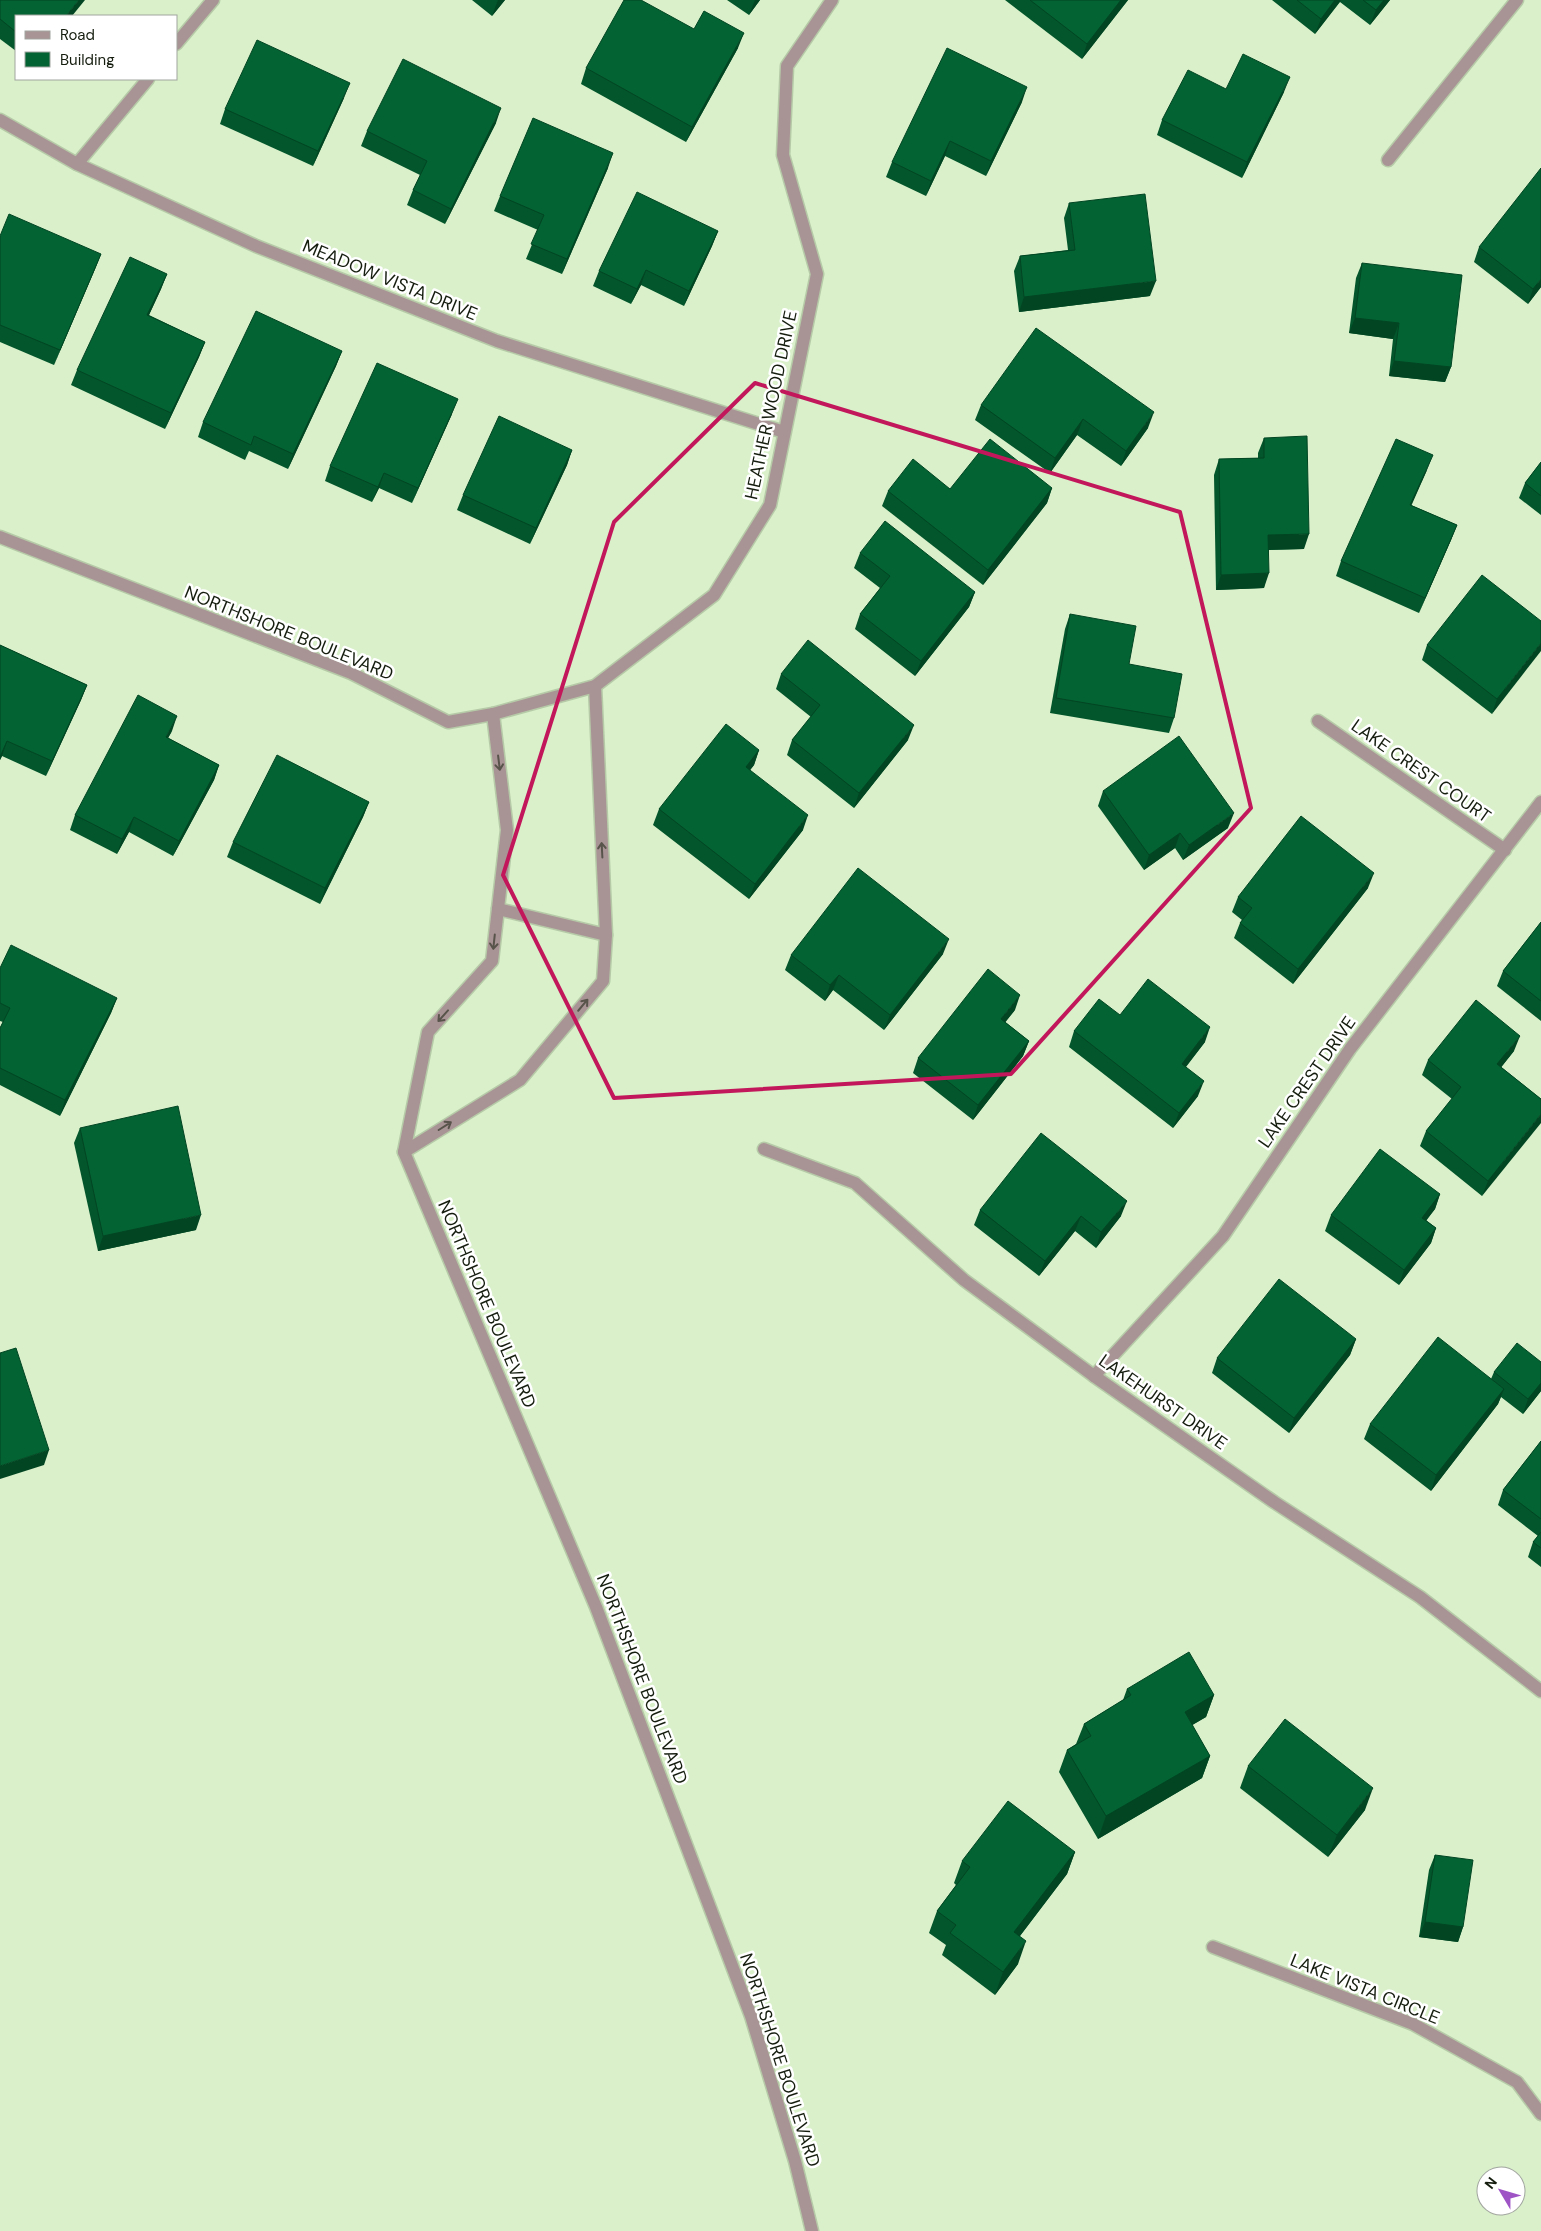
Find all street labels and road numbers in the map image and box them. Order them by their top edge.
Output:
street label: MEADOW VISTA DRIVE [299,234,481,326]
street label: HEATHER WOOD DRIVE [739,308,803,502]
street label: NORTHSHORE BOULEVARD [181,580,397,686]
street label: LAKE CREST COURT [1346,714,1496,828]
street label: LAKE CREST DRIVE [1253,1012,1361,1152]
street label: NORTHSHORE BOULEVARD [432,1197,542,1411]
street label: LAKEHURST DRIVE [1094,1349,1232,1455]
street label: NORTHSHORE BOULEVARD [591,1570,693,1788]
street label: LAKE VISTA CIRCLE [1287,1948,1443,2030]
street label: NORTHSHORE BOULEVARD [734,1950,826,2170]

